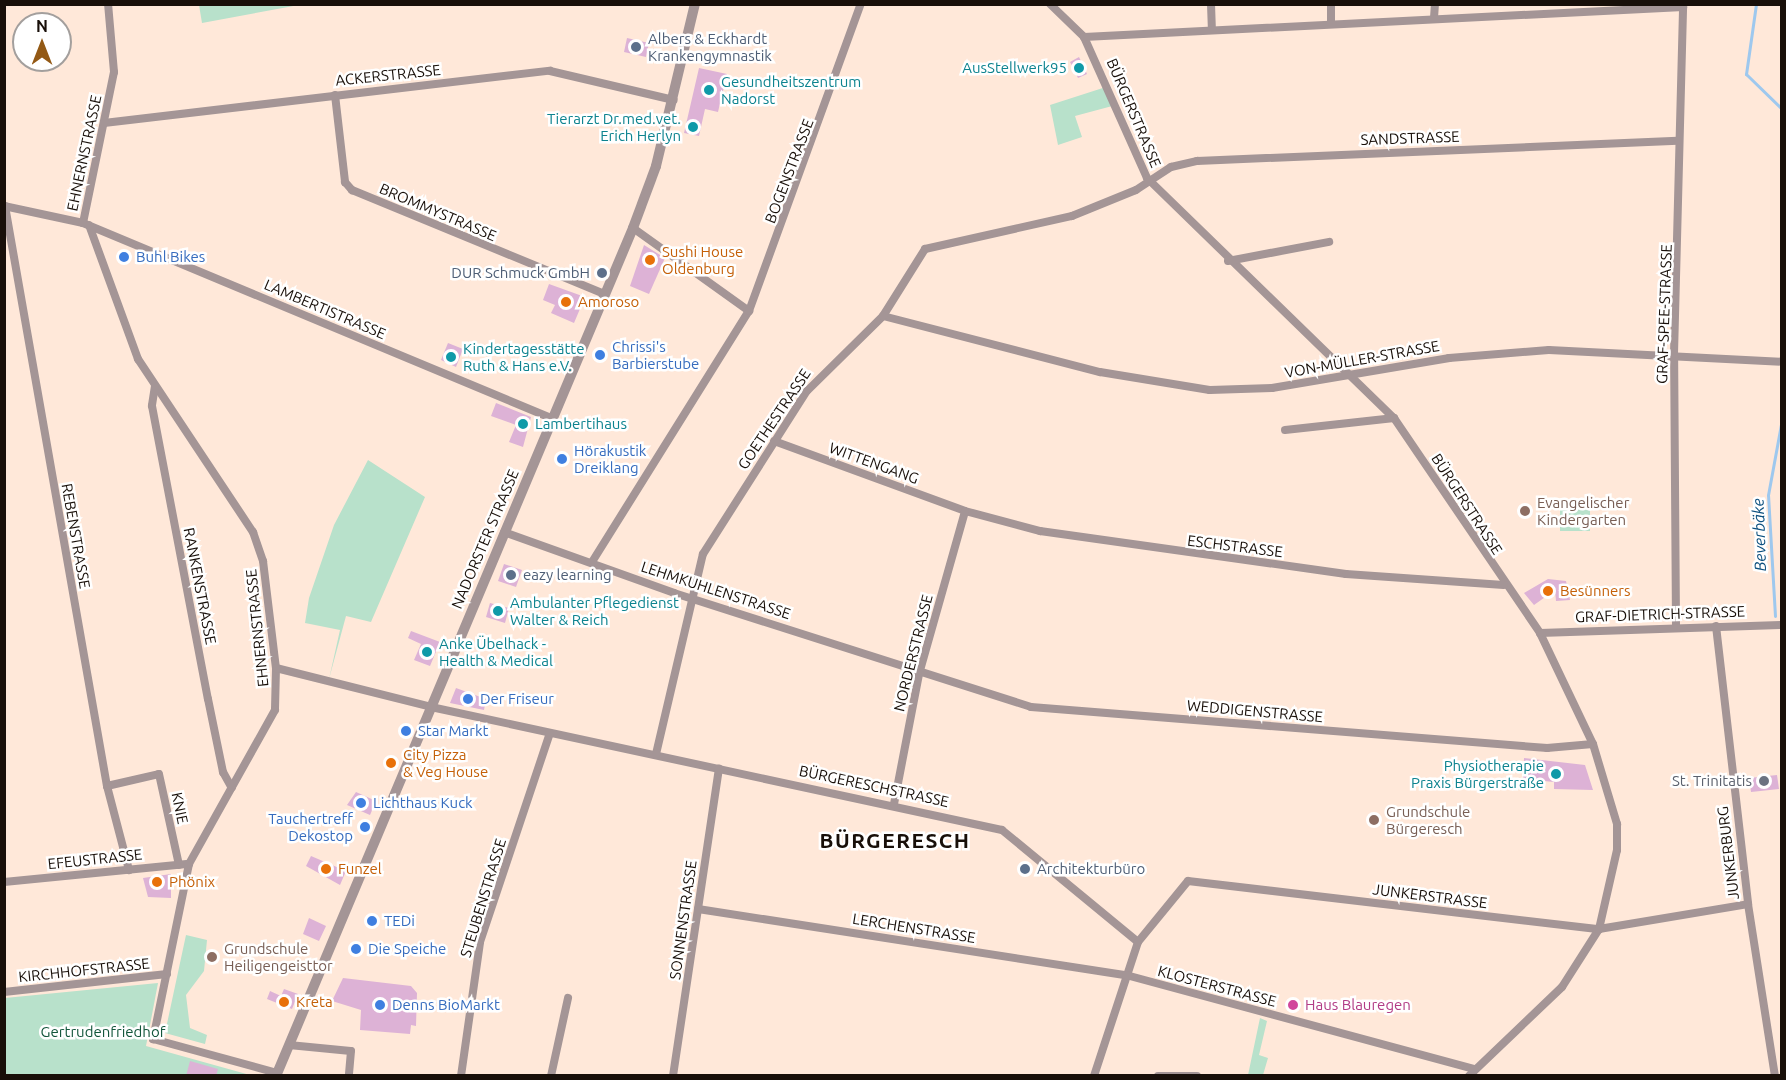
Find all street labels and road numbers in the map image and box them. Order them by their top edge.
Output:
street label: BÜRGERSTRASSE [1103,56,1165,170]
street label: ACKERSTRASSE [334,61,442,89]
street label: EHNERNSTRASSE [63,93,105,213]
street label: BOGENSTRASSE [761,116,817,226]
street label: SANDSTRASSE [1360,127,1460,149]
street label: BROMMYSTRASSE [377,179,499,245]
street label: GRAF-SPEE-STRASSE [1653,244,1675,384]
street label: LAMBERTISTRASSE [261,275,389,343]
street label: VON-MÜLLER-STRASSE [1283,337,1441,381]
street label: GOETHESTRASSE [734,365,814,473]
street label: WITTENGANG [827,438,921,488]
street label: BÜRGERSTRASSE [1428,450,1506,558]
street label: NADORSTER STRASSE [448,467,522,611]
street label: REBENSTRASSE [58,482,94,590]
street label: RANKENSTRASSE [180,526,220,646]
street label: ESCHSTRASSE [1186,531,1284,561]
street label: LEHMKUHLENSTRASSE [639,557,793,623]
street label: EHNERNSTRASSE [242,568,272,688]
street label: NORDERSTRASSE [890,593,936,713]
street label: GRAF-DIETRICH-STRASSE [1575,602,1745,626]
street label: WEDDIGENSTRASSE [1186,696,1324,726]
street label: BÜRGERESCHSTRASSE [797,761,951,811]
street label: KNIE [168,790,192,826]
street label: JUNKERBURG [1713,805,1743,901]
street label: STEUBENSTRASSE [456,836,510,960]
street label: EFEUSTRASSE [47,845,143,873]
street label: SONNENSTRASSE [666,859,700,981]
street label: JUNKERSTRASSE [1372,880,1488,912]
street label: LERCHENSTRASSE [851,909,977,947]
street label: KIRCHHOFSTRASSE [17,954,151,986]
street label: KLOSTERSTRASSE [1156,962,1278,1010]

